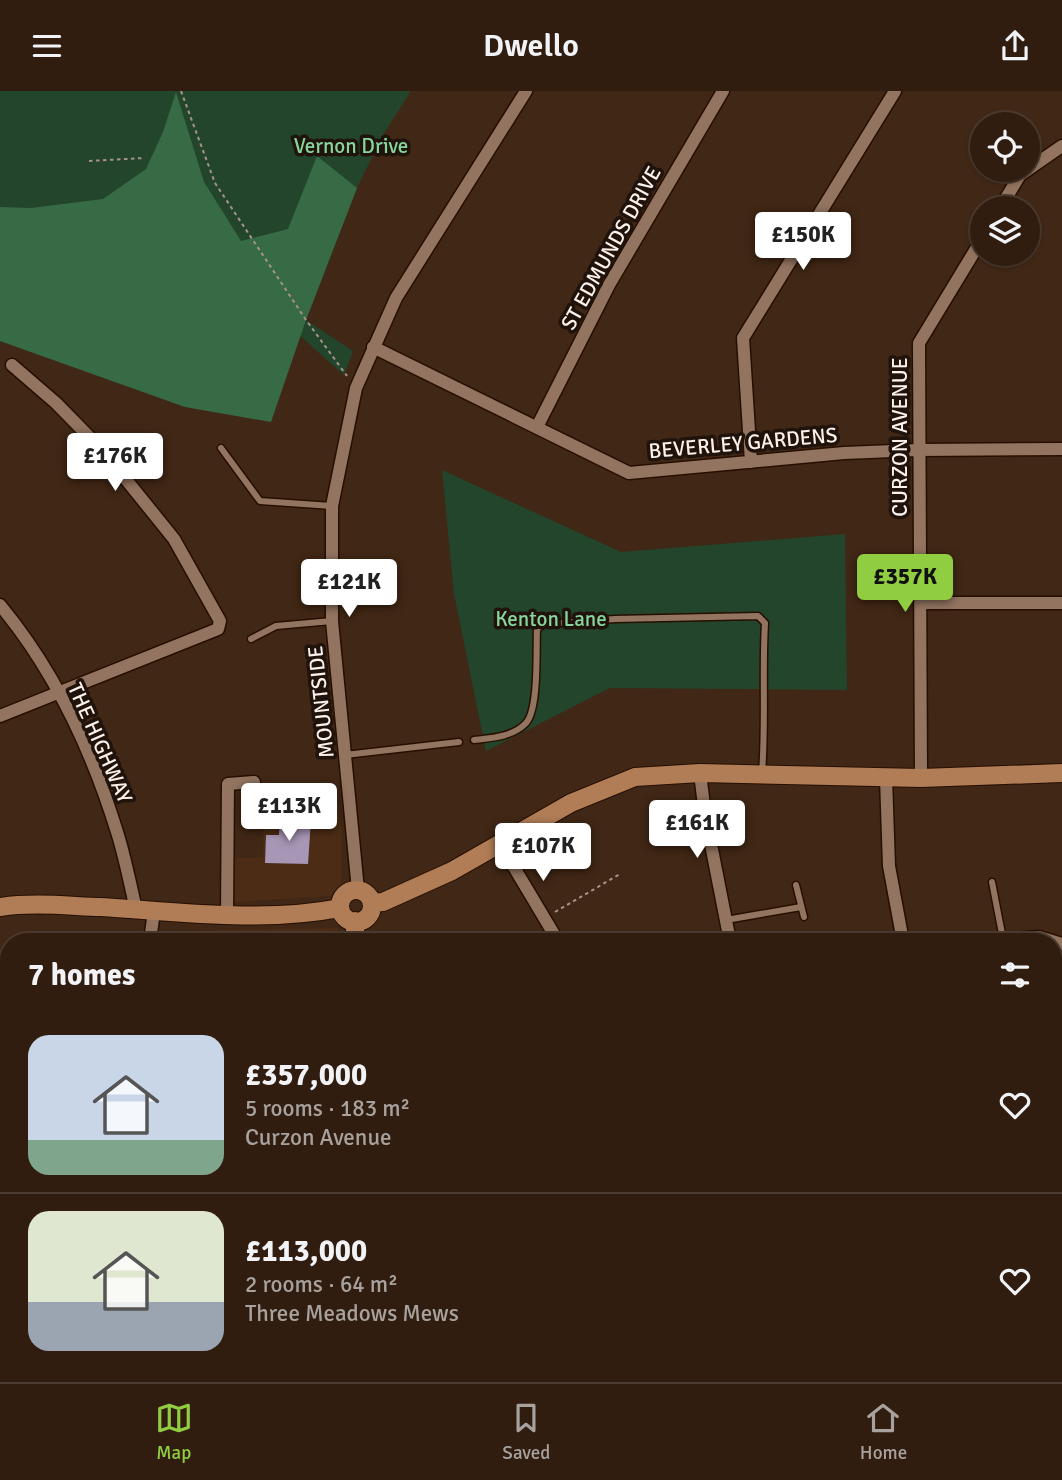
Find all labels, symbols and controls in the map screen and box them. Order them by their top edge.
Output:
text: Dwello [483,26,579,65]
icon: menu [28,27,66,65]
icon: share [996,27,1034,65]
map controls [970,112,1040,266]
button: locate [970,112,1040,182]
park label: Vernon Drive [294,133,408,159]
street label: ST EDMUNDS DRIVE [555,162,667,334]
button: layers [970,196,1040,266]
pin: £150K [754,213,852,272]
text: £150K [771,220,835,249]
street label: CURZON AVENUE [887,357,913,517]
street label: BEVERLEY GARDENS [648,422,838,464]
pin: £176K [66,433,164,493]
text: £176K [83,441,147,470]
pin: £357K [856,554,954,614]
pin: £121K [300,559,398,619]
text: £357K [873,562,937,591]
text: £121K [317,567,381,596]
park label: Kenton Lane [495,606,607,632]
street label: MOUNTSIDE [302,645,340,759]
street label: THE HIGHWAY [62,679,138,807]
pin: £113K [240,783,338,843]
text: £113K [257,791,321,820]
pin: £161K [648,801,746,860]
text: £161K [665,808,729,837]
pin: £107K [494,823,592,883]
text: £107K [511,831,575,860]
icon: filters [996,956,1034,994]
text: 7 homes [28,957,135,994]
text: £357,000 [245,1057,367,1094]
icon: home [84,1063,168,1147]
icon: heart [996,1086,1034,1124]
text: 5 rooms · 183 m² [245,1094,410,1123]
text: Curzon Avenue [245,1123,391,1152]
text: £113,000 [245,1233,367,1270]
icon: home [84,1239,168,1323]
icon: heart [996,1262,1034,1300]
text: 2 rooms · 64 m² [245,1270,398,1299]
text: Three Meadows Mews [245,1299,459,1328]
tab: Map [155,1399,193,1465]
tab: Saved [502,1399,550,1465]
tab: Home [860,1399,907,1465]

